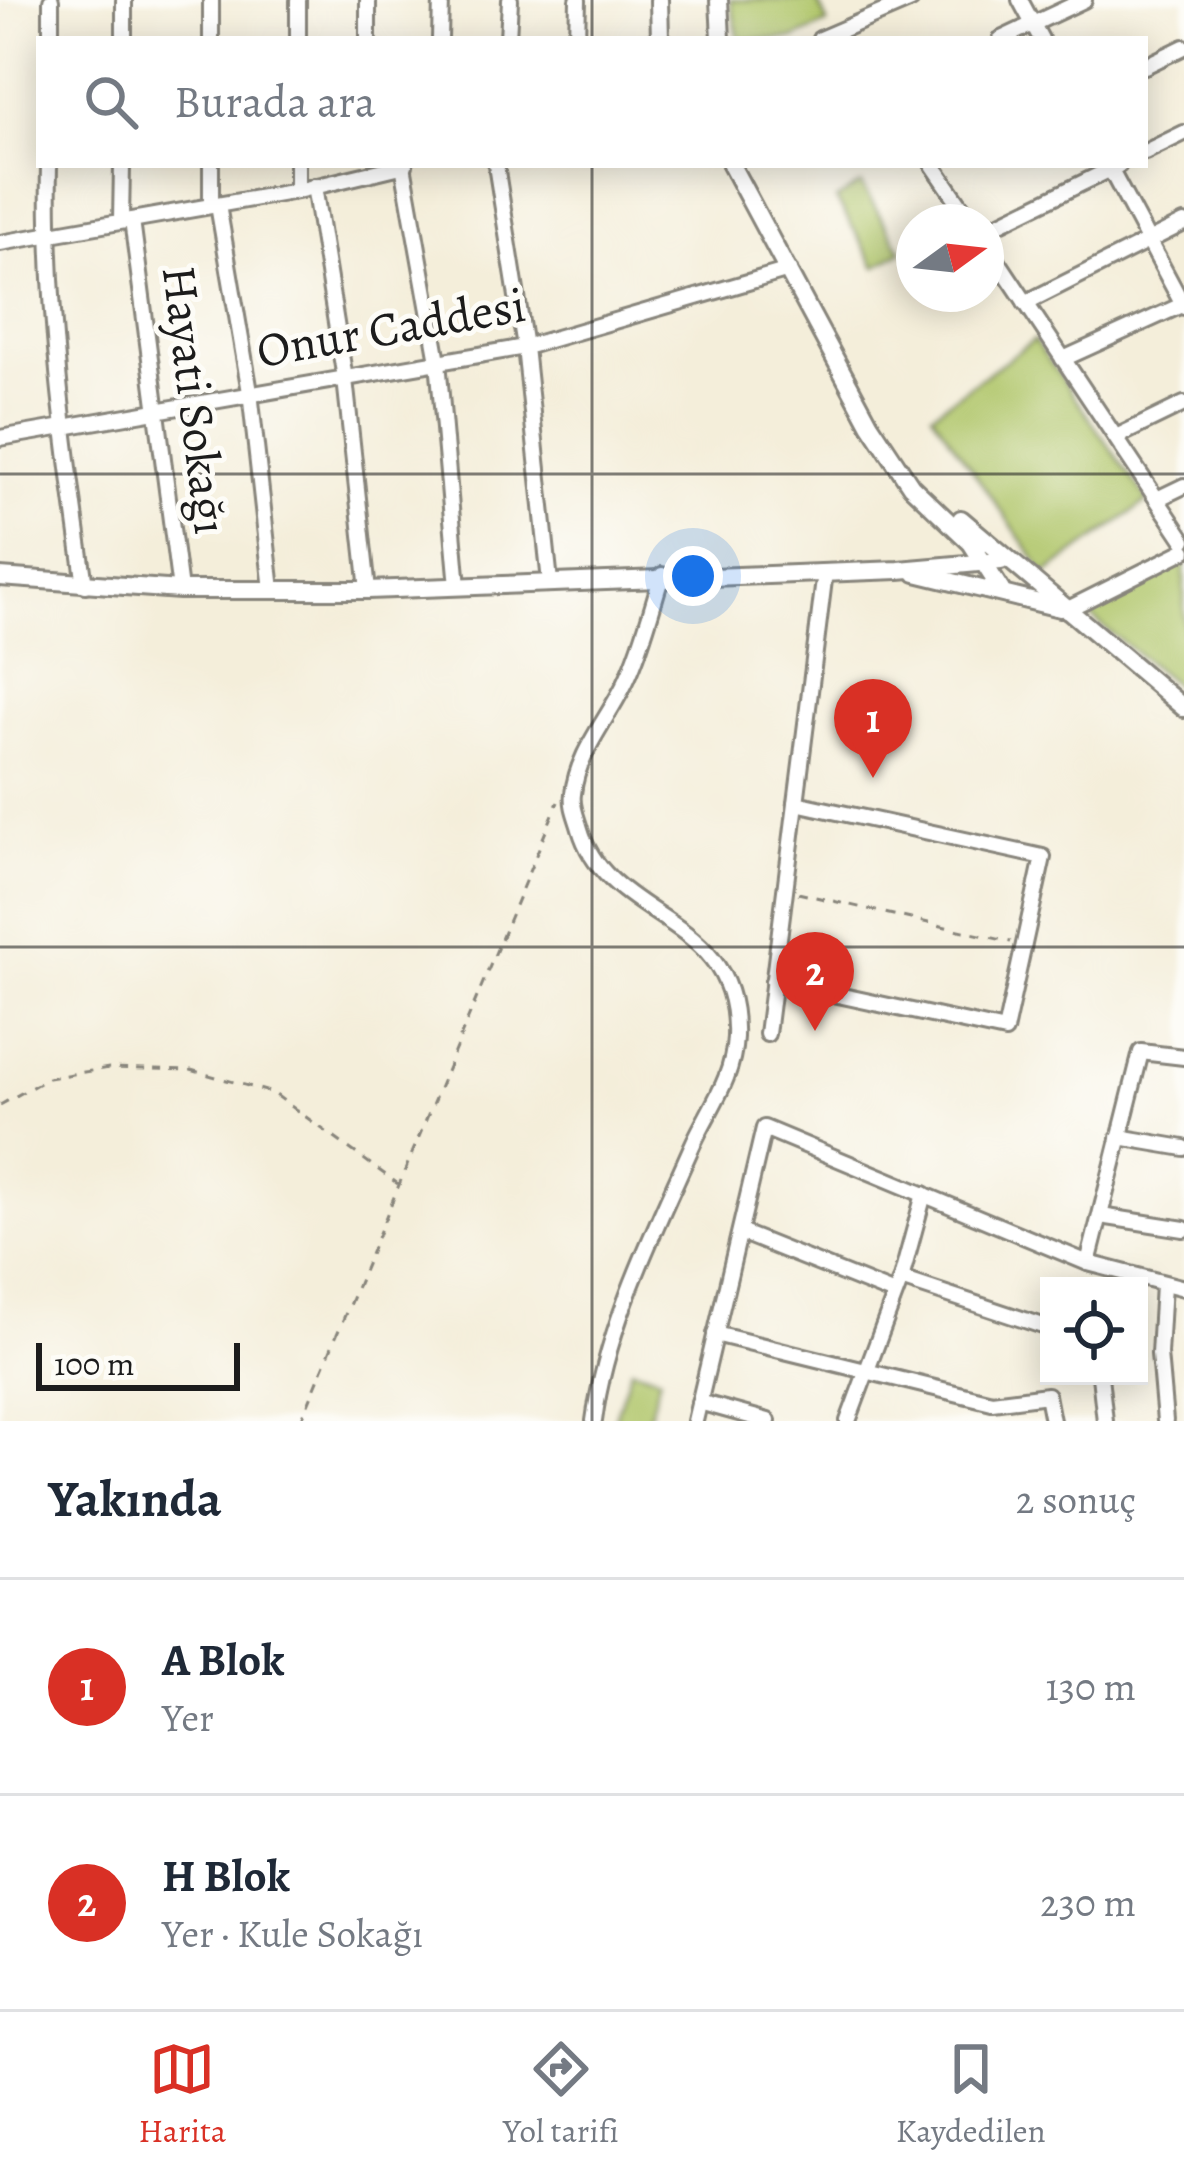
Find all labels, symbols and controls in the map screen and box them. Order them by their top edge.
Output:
search box [36,36,1148,168]
icon: search [78,69,144,135]
text: Burada ara [174,71,376,133]
north arrow [896,204,1004,312]
street label: Hayati Sokağı [146,262,244,538]
street label: Onur Caddesi [251,272,531,384]
your location [663,546,723,606]
pin: 1 [834,679,912,778]
pin: 2 [776,932,854,1031]
map controls [1040,1277,1148,1385]
button: locate [1040,1277,1148,1385]
scale bar [36,1337,240,1390]
text: 100 m [54,1341,134,1386]
text: Yakında [48,1464,222,1534]
text: 2 sonuç [1016,1473,1136,1526]
text: A Blok [162,1629,285,1691]
text: 1 [80,1660,94,1713]
text: 130 m [1045,1660,1136,1713]
text: Yer [162,1691,214,1744]
text: H Blok [162,1845,290,1907]
text: 2 [78,1876,96,1929]
text: 230 m [1040,1876,1136,1929]
text: Yer · Kule Sokağı [162,1907,423,1960]
tab: Harita [138,2036,226,2153]
tab: Yol tarifi [503,2036,619,2153]
tab: Kaydedilen [896,2036,1046,2153]

